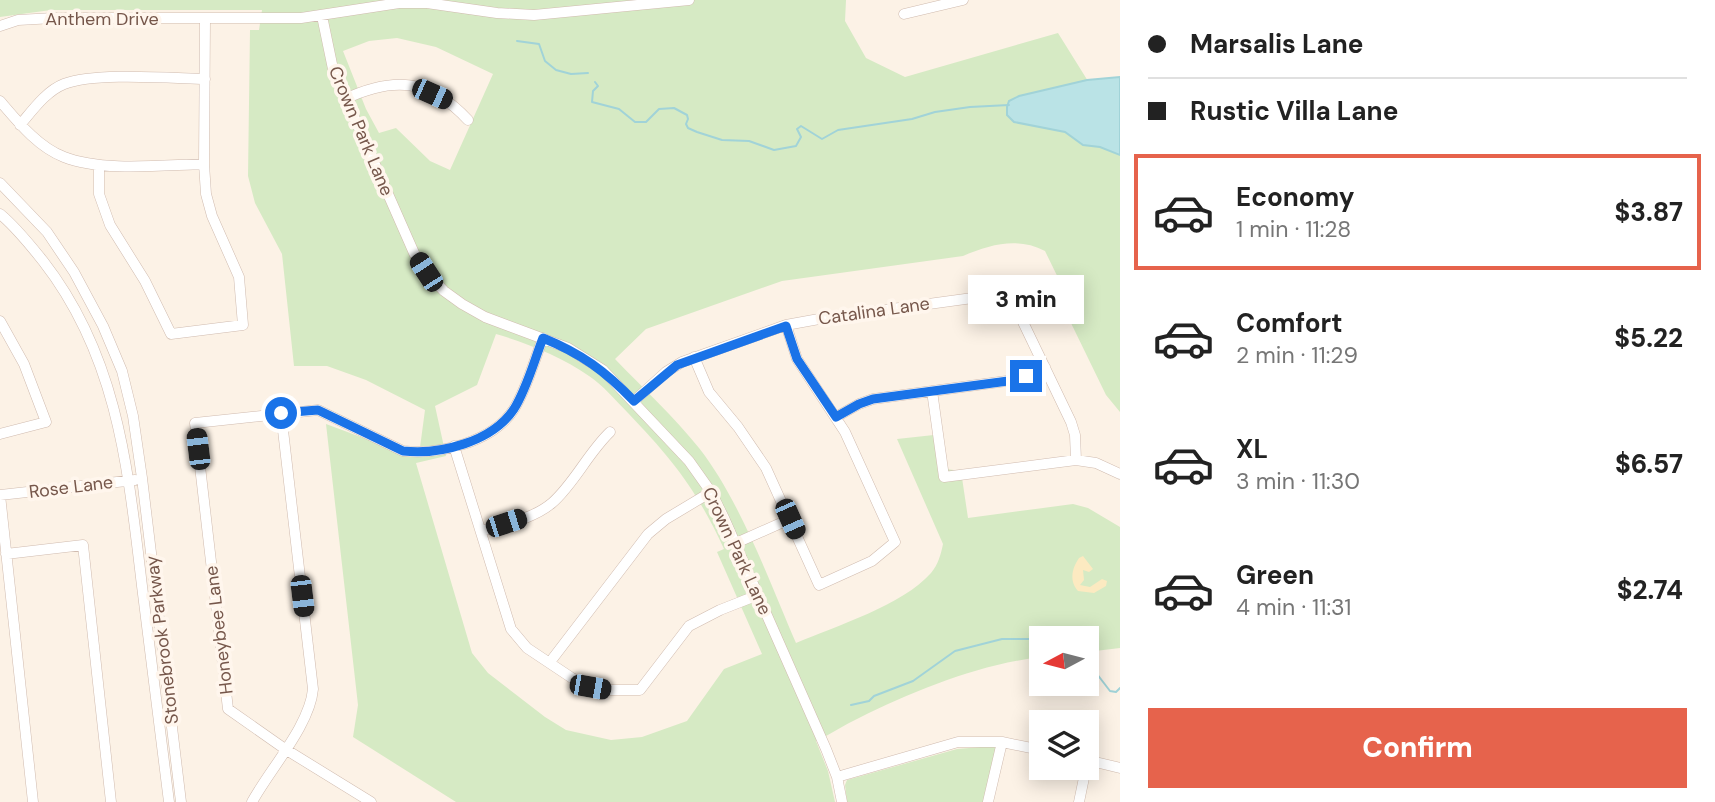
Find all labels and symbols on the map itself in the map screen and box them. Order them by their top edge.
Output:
street label: Anthem Drive [45,7,159,31]
street label: Crown Park Lane [323,63,399,199]
car [409,76,456,112]
car [406,249,447,295]
callout: 3 min [968,274,1084,324]
street label: Catalina Lane [817,291,931,331]
route end [1010,360,1042,392]
route start [265,397,297,429]
car [186,427,211,471]
street label: Rose Lane [27,470,115,504]
street label: Crown Park Lane [697,483,777,619]
car [772,496,809,542]
car [483,507,530,539]
street label: Stonebrook Parkway [140,554,184,726]
street label: Honeybee Lane [199,564,239,696]
car [290,574,315,618]
north arrow [1029,626,1099,696]
car [568,673,613,701]

